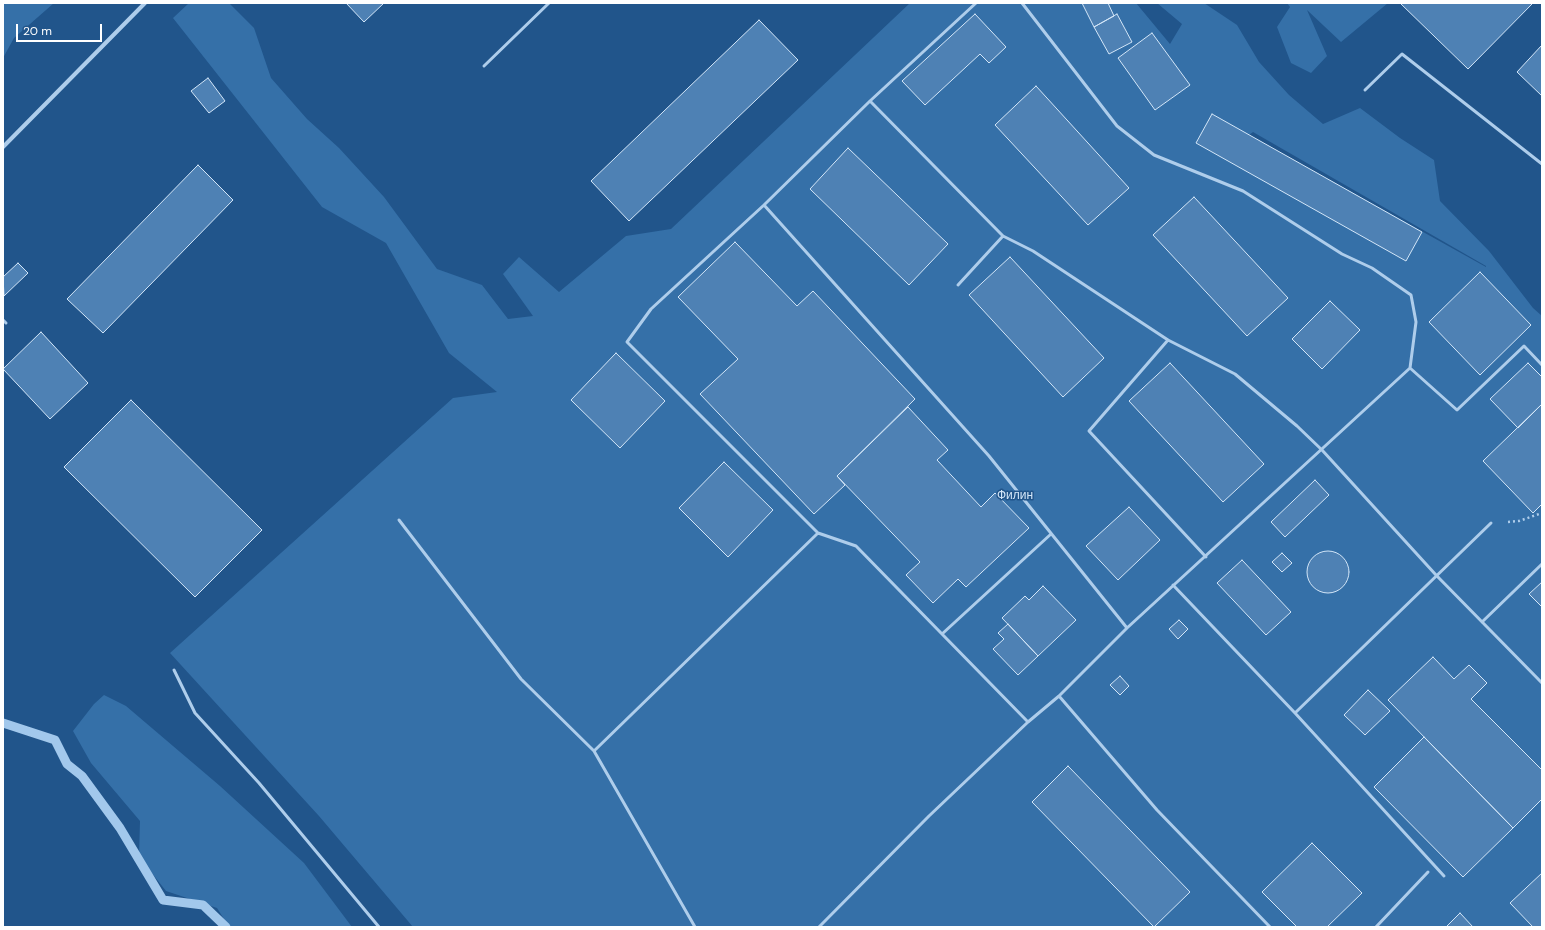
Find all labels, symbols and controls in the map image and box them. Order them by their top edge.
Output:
scale bar [18,16,104,42]
text: 20 m [23,23,52,39]
park label: Филин [997,489,1033,503]

